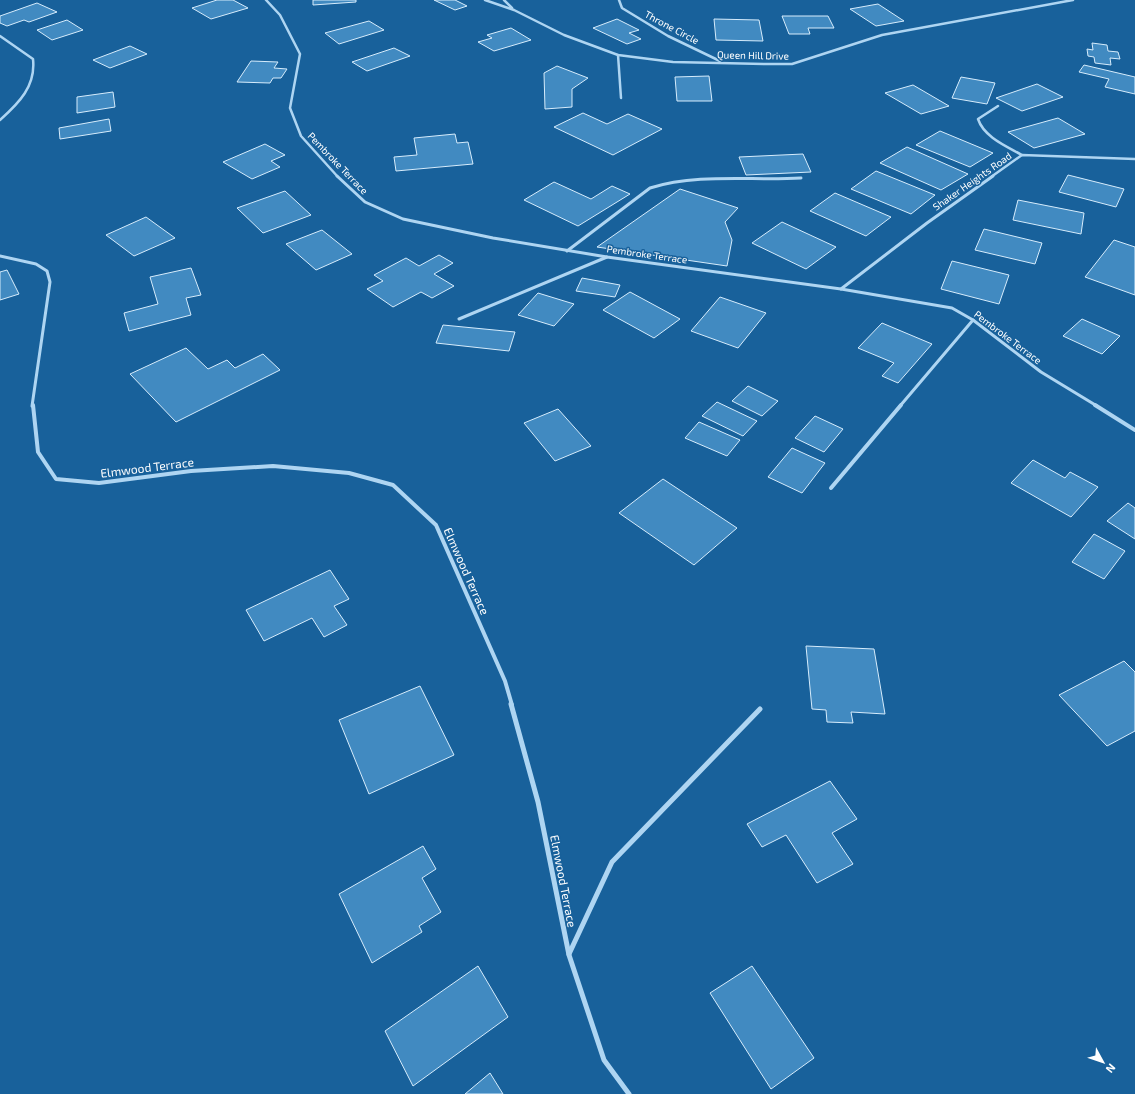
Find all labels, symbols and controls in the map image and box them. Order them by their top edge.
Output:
street label: Throne Circle [643,8,701,46]
street label: Queen Hill Drive [717,48,789,62]
street label: Pembroke Terrace [305,130,371,196]
street label: Shaker Heights Road [930,149,1014,213]
street label: Pembroke Terrace [606,242,688,266]
street label: Pembroke Terrace [972,308,1044,366]
street label: Elmwood Terrace [99,454,195,480]
street label: Elmwood Terrace [441,525,493,617]
street label: Elmwood Terrace [548,833,580,929]
north arrow [1083,1042,1123,1082]
text: N [1103,1062,1119,1076]

